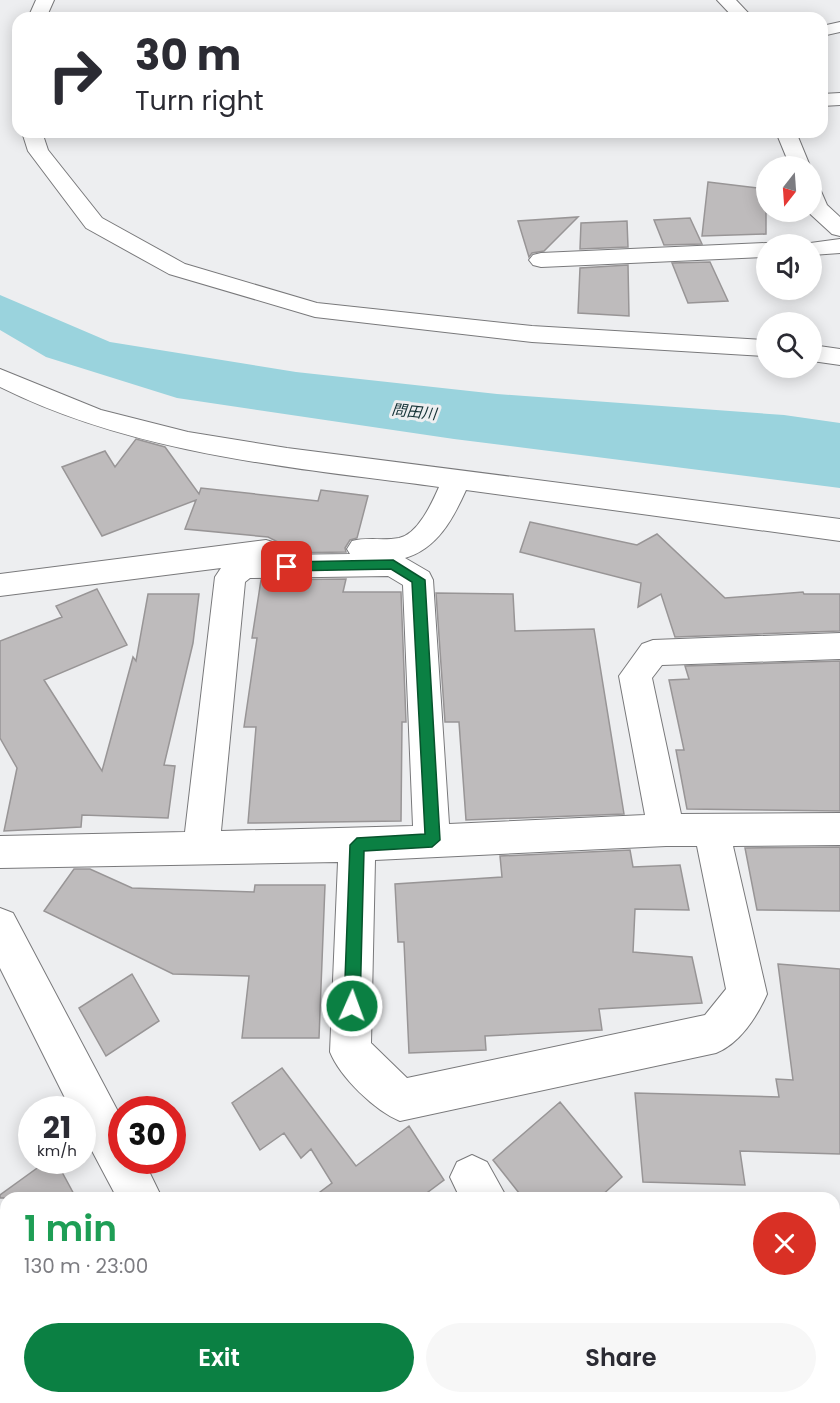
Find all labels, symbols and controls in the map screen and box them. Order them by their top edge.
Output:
text: 30 m [135,26,241,85]
icon: right [36,36,114,114]
text: Turn right [135,82,264,119]
north arrow [756,156,822,222]
map controls [756,156,822,378]
button: sound [756,234,822,300]
button: search [756,312,822,378]
water label: 問田川 [391,399,440,425]
pin [261,541,312,592]
icon: arrive [270,550,303,583]
position arrow [320,974,384,1038]
speed limit sign: 30 [108,1096,186,1174]
text: 21 [43,1106,71,1149]
text: km/h [37,1140,77,1161]
text: 1 min [24,1203,117,1254]
button: close [753,1212,816,1275]
text: 130 m · 23:00 [24,1252,148,1280]
button: Exit [24,1323,414,1392]
button: Share [426,1323,816,1392]

